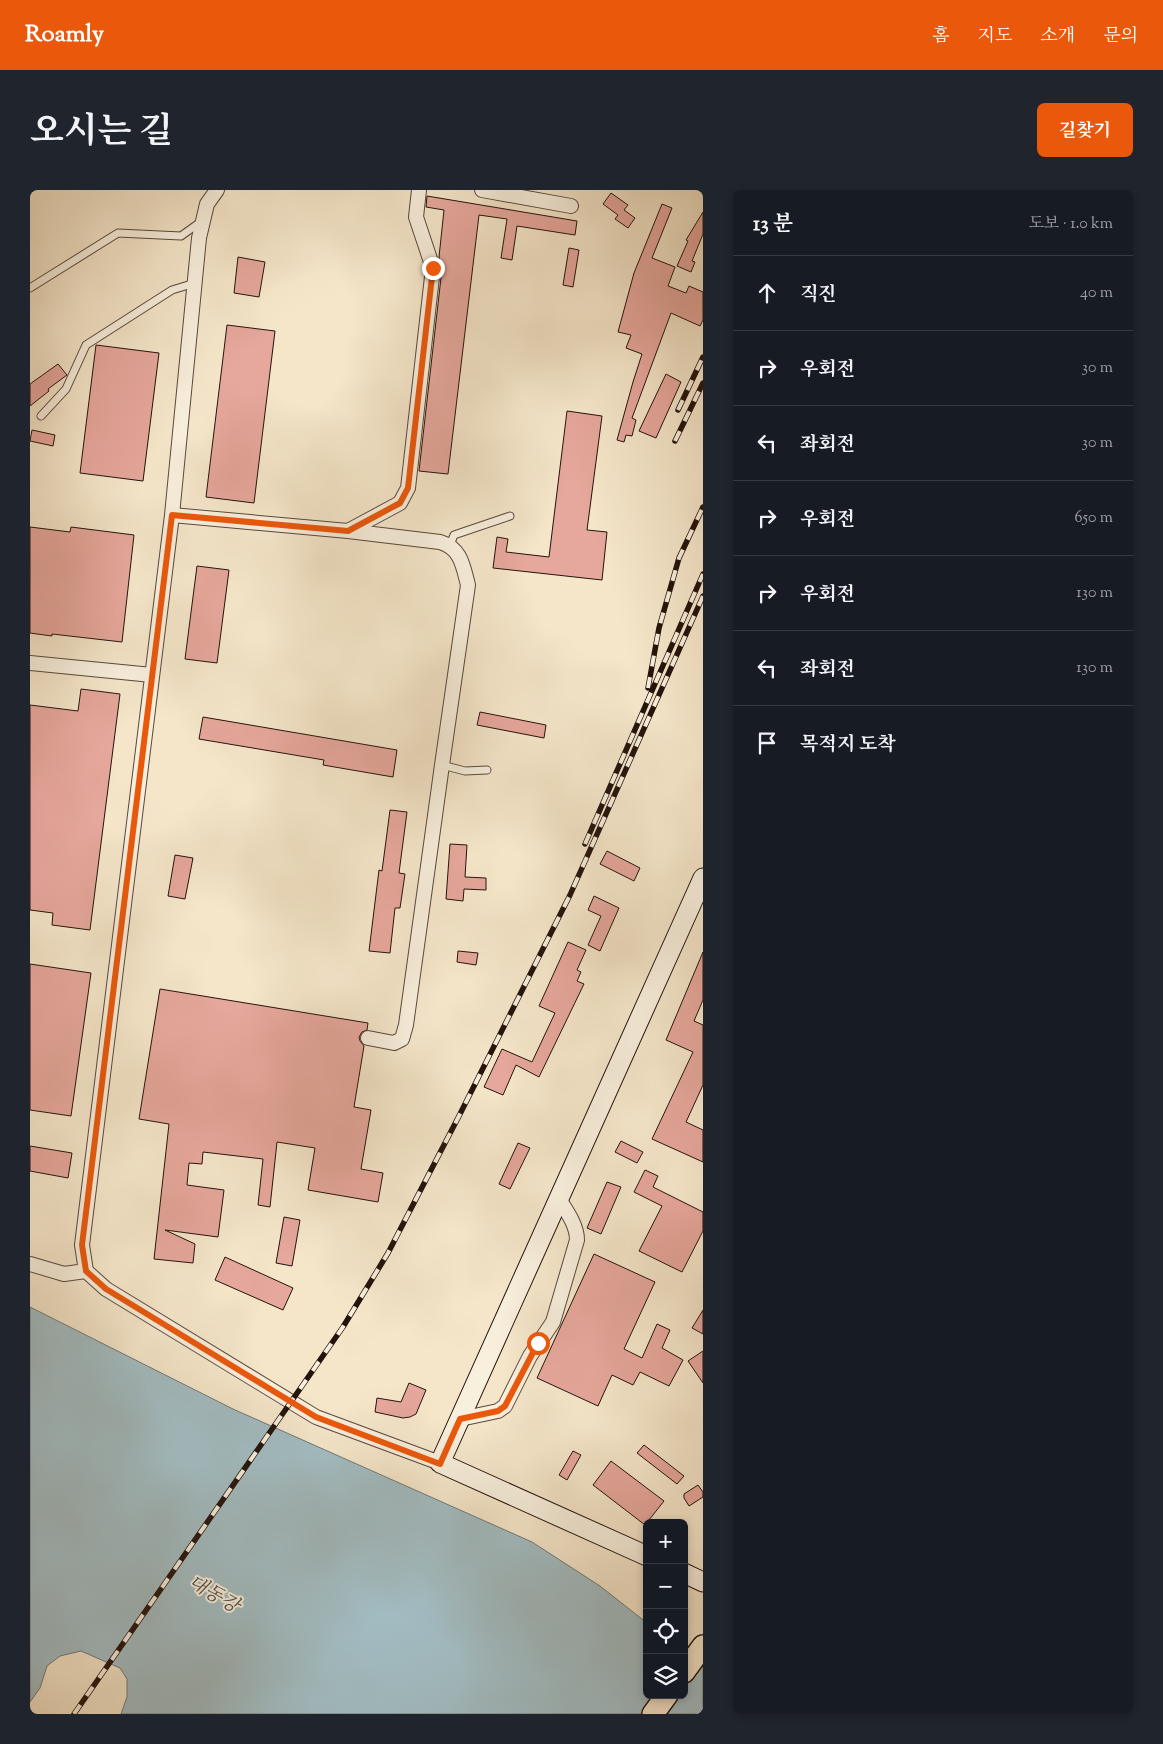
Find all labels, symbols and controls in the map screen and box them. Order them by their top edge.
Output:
text: Roamly [25,18,104,52]
text: 홈 [932,24,950,50]
text: 지도 [978,24,1012,50]
text: 소개 [1040,24,1075,50]
text: 문의 [1103,24,1138,50]
button: 길찾기 [1037,103,1133,157]
text: 오시는 길 [30,108,173,159]
text: 13 분 [753,210,793,240]
text: 도보 · 1.0 km [1028,213,1113,236]
route end [422,257,445,280]
icon: ahead [753,279,781,307]
text: 직진 [800,282,837,309]
text: 40 m [1080,282,1113,305]
icon: right [753,354,781,382]
text: 우회전 [800,357,855,384]
text: 30 m [1082,357,1113,380]
icon: left [753,429,781,457]
text: 좌회전 [800,432,855,459]
text: 30 m [1082,432,1113,455]
icon: right [753,504,781,532]
text: 우회전 [800,507,855,534]
text: 650 m [1074,507,1113,530]
icon: right [753,579,781,607]
text: 우회전 [800,582,855,609]
text: 130 m [1076,582,1113,605]
icon: left [753,654,781,682]
text: 좌회전 [800,657,855,684]
text: 130 m [1076,657,1113,680]
icon: arrive [753,729,781,757]
text: 목적지 도착 [800,732,896,759]
route start [527,1332,550,1355]
map controls [643,1519,688,1699]
button: + [643,1519,688,1564]
button: − [643,1564,688,1609]
water label: 대동강 [182,1570,246,1622]
button: locate [643,1609,688,1654]
button: layers [643,1654,688,1699]

